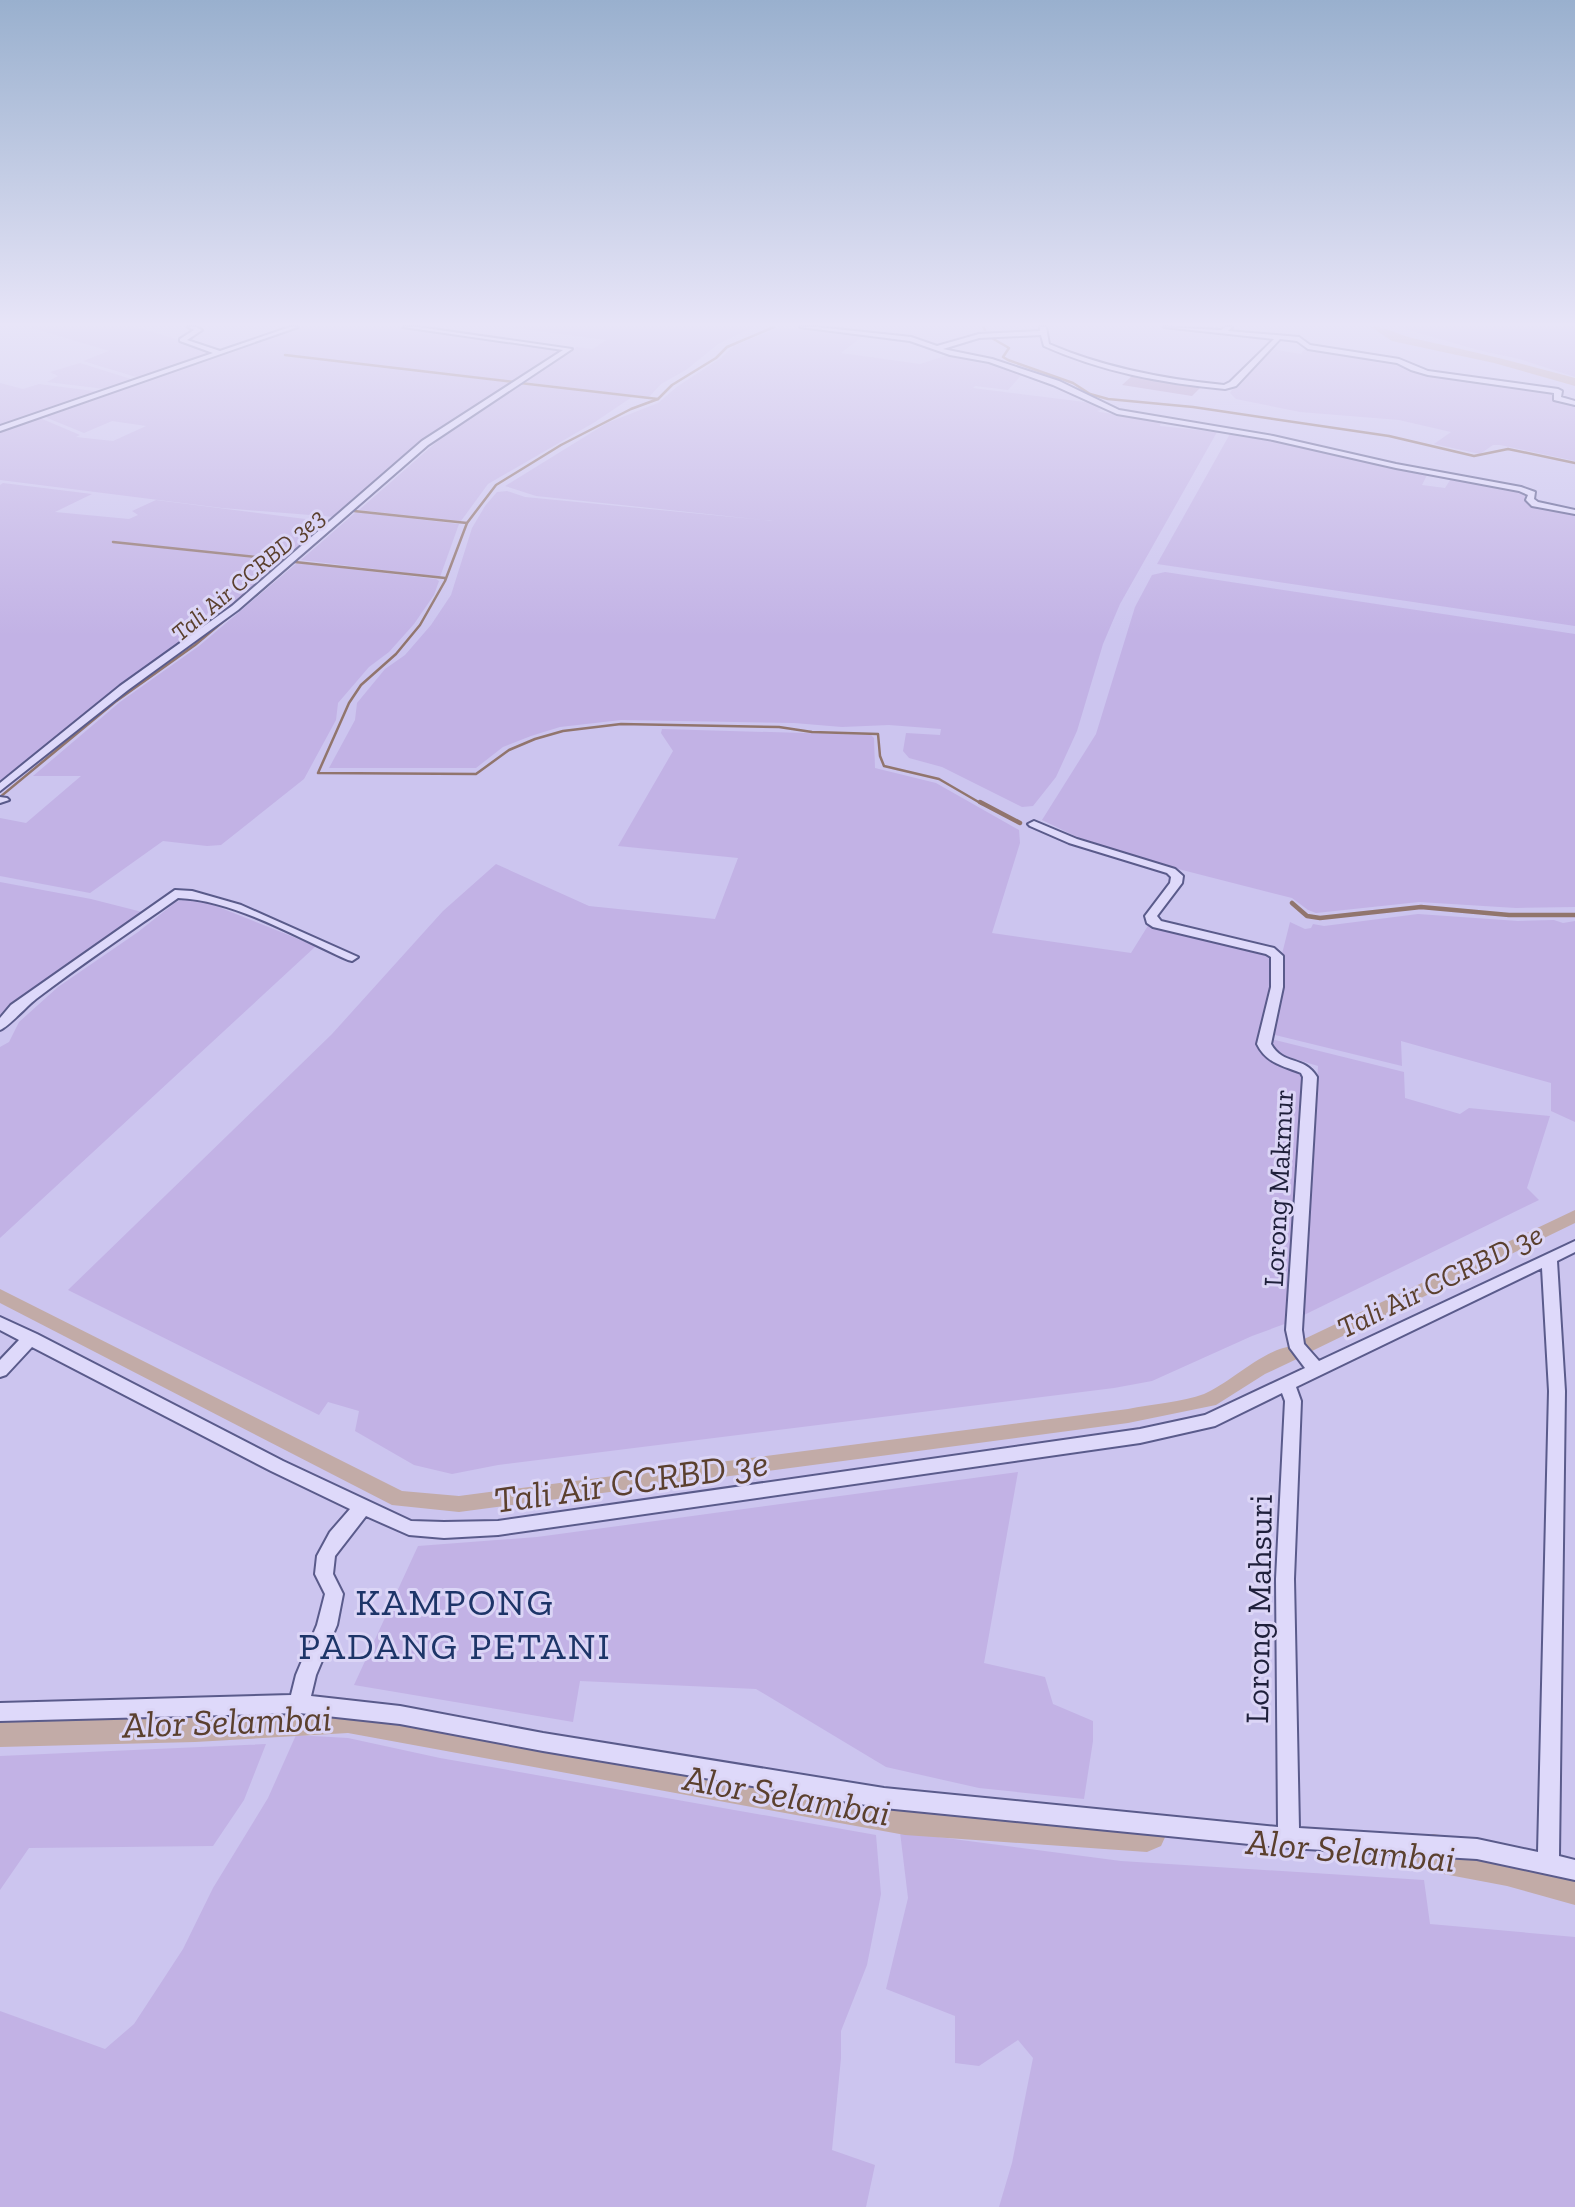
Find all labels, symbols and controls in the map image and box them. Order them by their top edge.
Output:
water label: Tali Air CCRBD 3e3 [165,502,330,647]
street label: Lorong Makmur [1257,1088,1300,1288]
water label: Tali Air CCRBD 3e [1331,1216,1549,1346]
water label: Tali Air CCRBD 3e [491,1440,771,1522]
street label: Lorong Mahsuri [1237,1494,1280,1724]
district label: KAMPONG PADANG PETANI [298,1579,612,1669]
water label: Alor Selambai [121,1695,332,1747]
water label: Alor Selambai [679,1755,894,1835]
water label: Alor Selambai [1244,1819,1457,1881]

